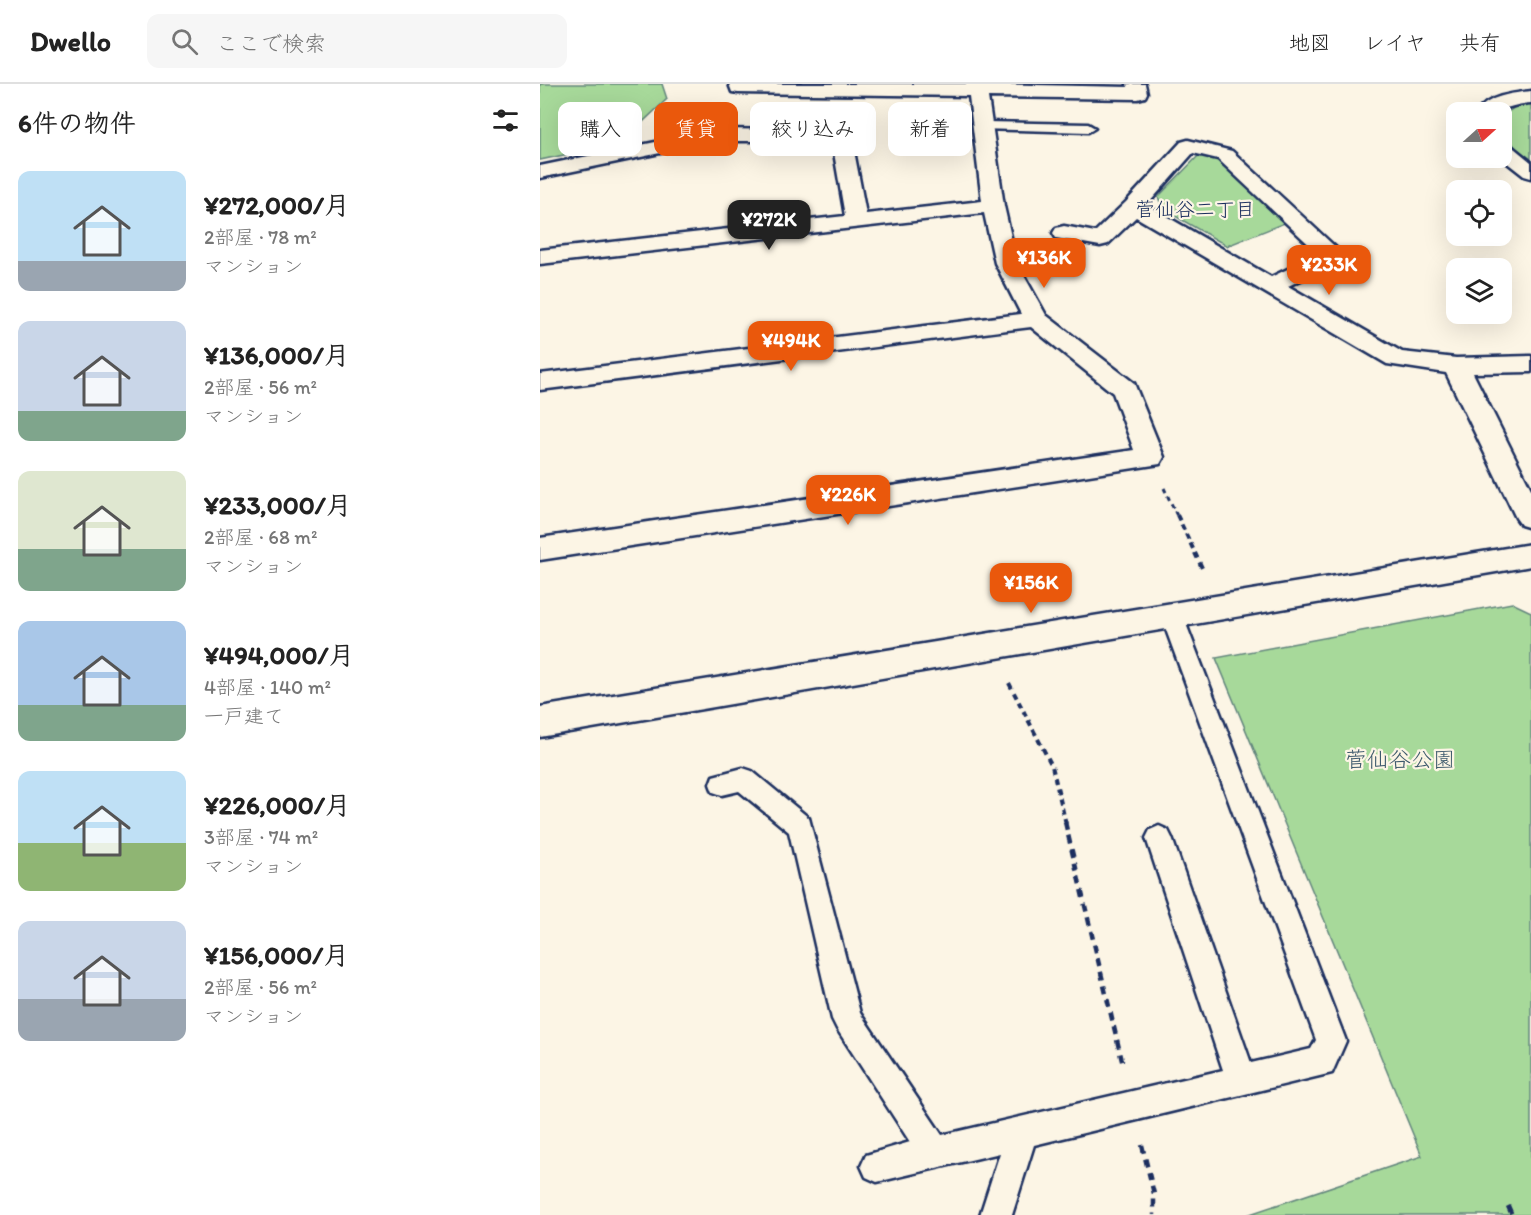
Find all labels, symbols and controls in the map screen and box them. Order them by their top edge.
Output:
search box [147,14,567,68]
text: Dwello [30,24,111,58]
icon: search [168,25,201,58]
text: ここで検索 [216,30,326,57]
text: 地図 [1289,30,1331,55]
text: レイヤ [1364,30,1426,55]
text: 共有 [1459,30,1501,55]
chip: 購入 [558,102,642,156]
chip: 賃貸 [654,102,738,156]
chip: 絞り込み [750,102,876,156]
chip: 新着 [888,102,972,156]
north arrow [1446,102,1512,168]
map controls [1446,102,1512,324]
icon: filters [489,104,522,137]
text: 6件の物件 [18,107,136,139]
button: locate [1446,180,1512,246]
text: ¥272,000/月 [204,189,350,221]
icon: home [66,195,138,267]
district label: 菅仙谷二丁目 [1135,197,1255,221]
pin: ¥272K [727,200,811,251]
text: ¥272K [742,207,796,231]
text: 2部屋 · 78 m² [204,225,317,249]
pin: ¥136K [1002,238,1086,289]
text: ¥136K [1017,245,1071,269]
pin: ¥233K [1287,245,1371,296]
text: ¥233K [1301,252,1357,276]
text: マンション [204,254,303,278]
button: layers [1446,258,1512,324]
pin: ¥494K [749,321,833,372]
text: ¥494K [762,328,820,352]
text: ¥136,000/月 [204,339,350,371]
icon: home [66,345,138,417]
text: 2部屋 · 56 m² [204,375,317,399]
text: マンション [204,404,303,428]
pin: ¥226K [806,475,890,526]
text: ¥226K [820,482,876,506]
text: ¥233,000/月 [204,489,352,521]
icon: home [66,495,138,567]
text: 2部屋 · 68 m² [204,525,317,549]
text: マンション [204,554,303,578]
pin: ¥156K [989,563,1073,614]
text: ¥156K [1004,570,1058,594]
text: ¥494,000/月 [204,639,355,671]
icon: home [66,645,138,717]
text: 4部屋 · 140 m² [204,675,331,699]
text: 一戸建て [204,704,284,728]
park label: 菅仙谷公園 [1345,746,1455,773]
text: ¥226,000/月 [204,789,351,821]
icon: home [66,795,138,867]
text: 3部屋 · 74 m² [204,825,318,849]
text: マンション [204,854,303,878]
text: ¥156,000/月 [204,939,349,971]
icon: home [66,945,138,1017]
text: 2部屋 · 56 m² [204,975,317,999]
text: マンション [204,1004,303,1028]

